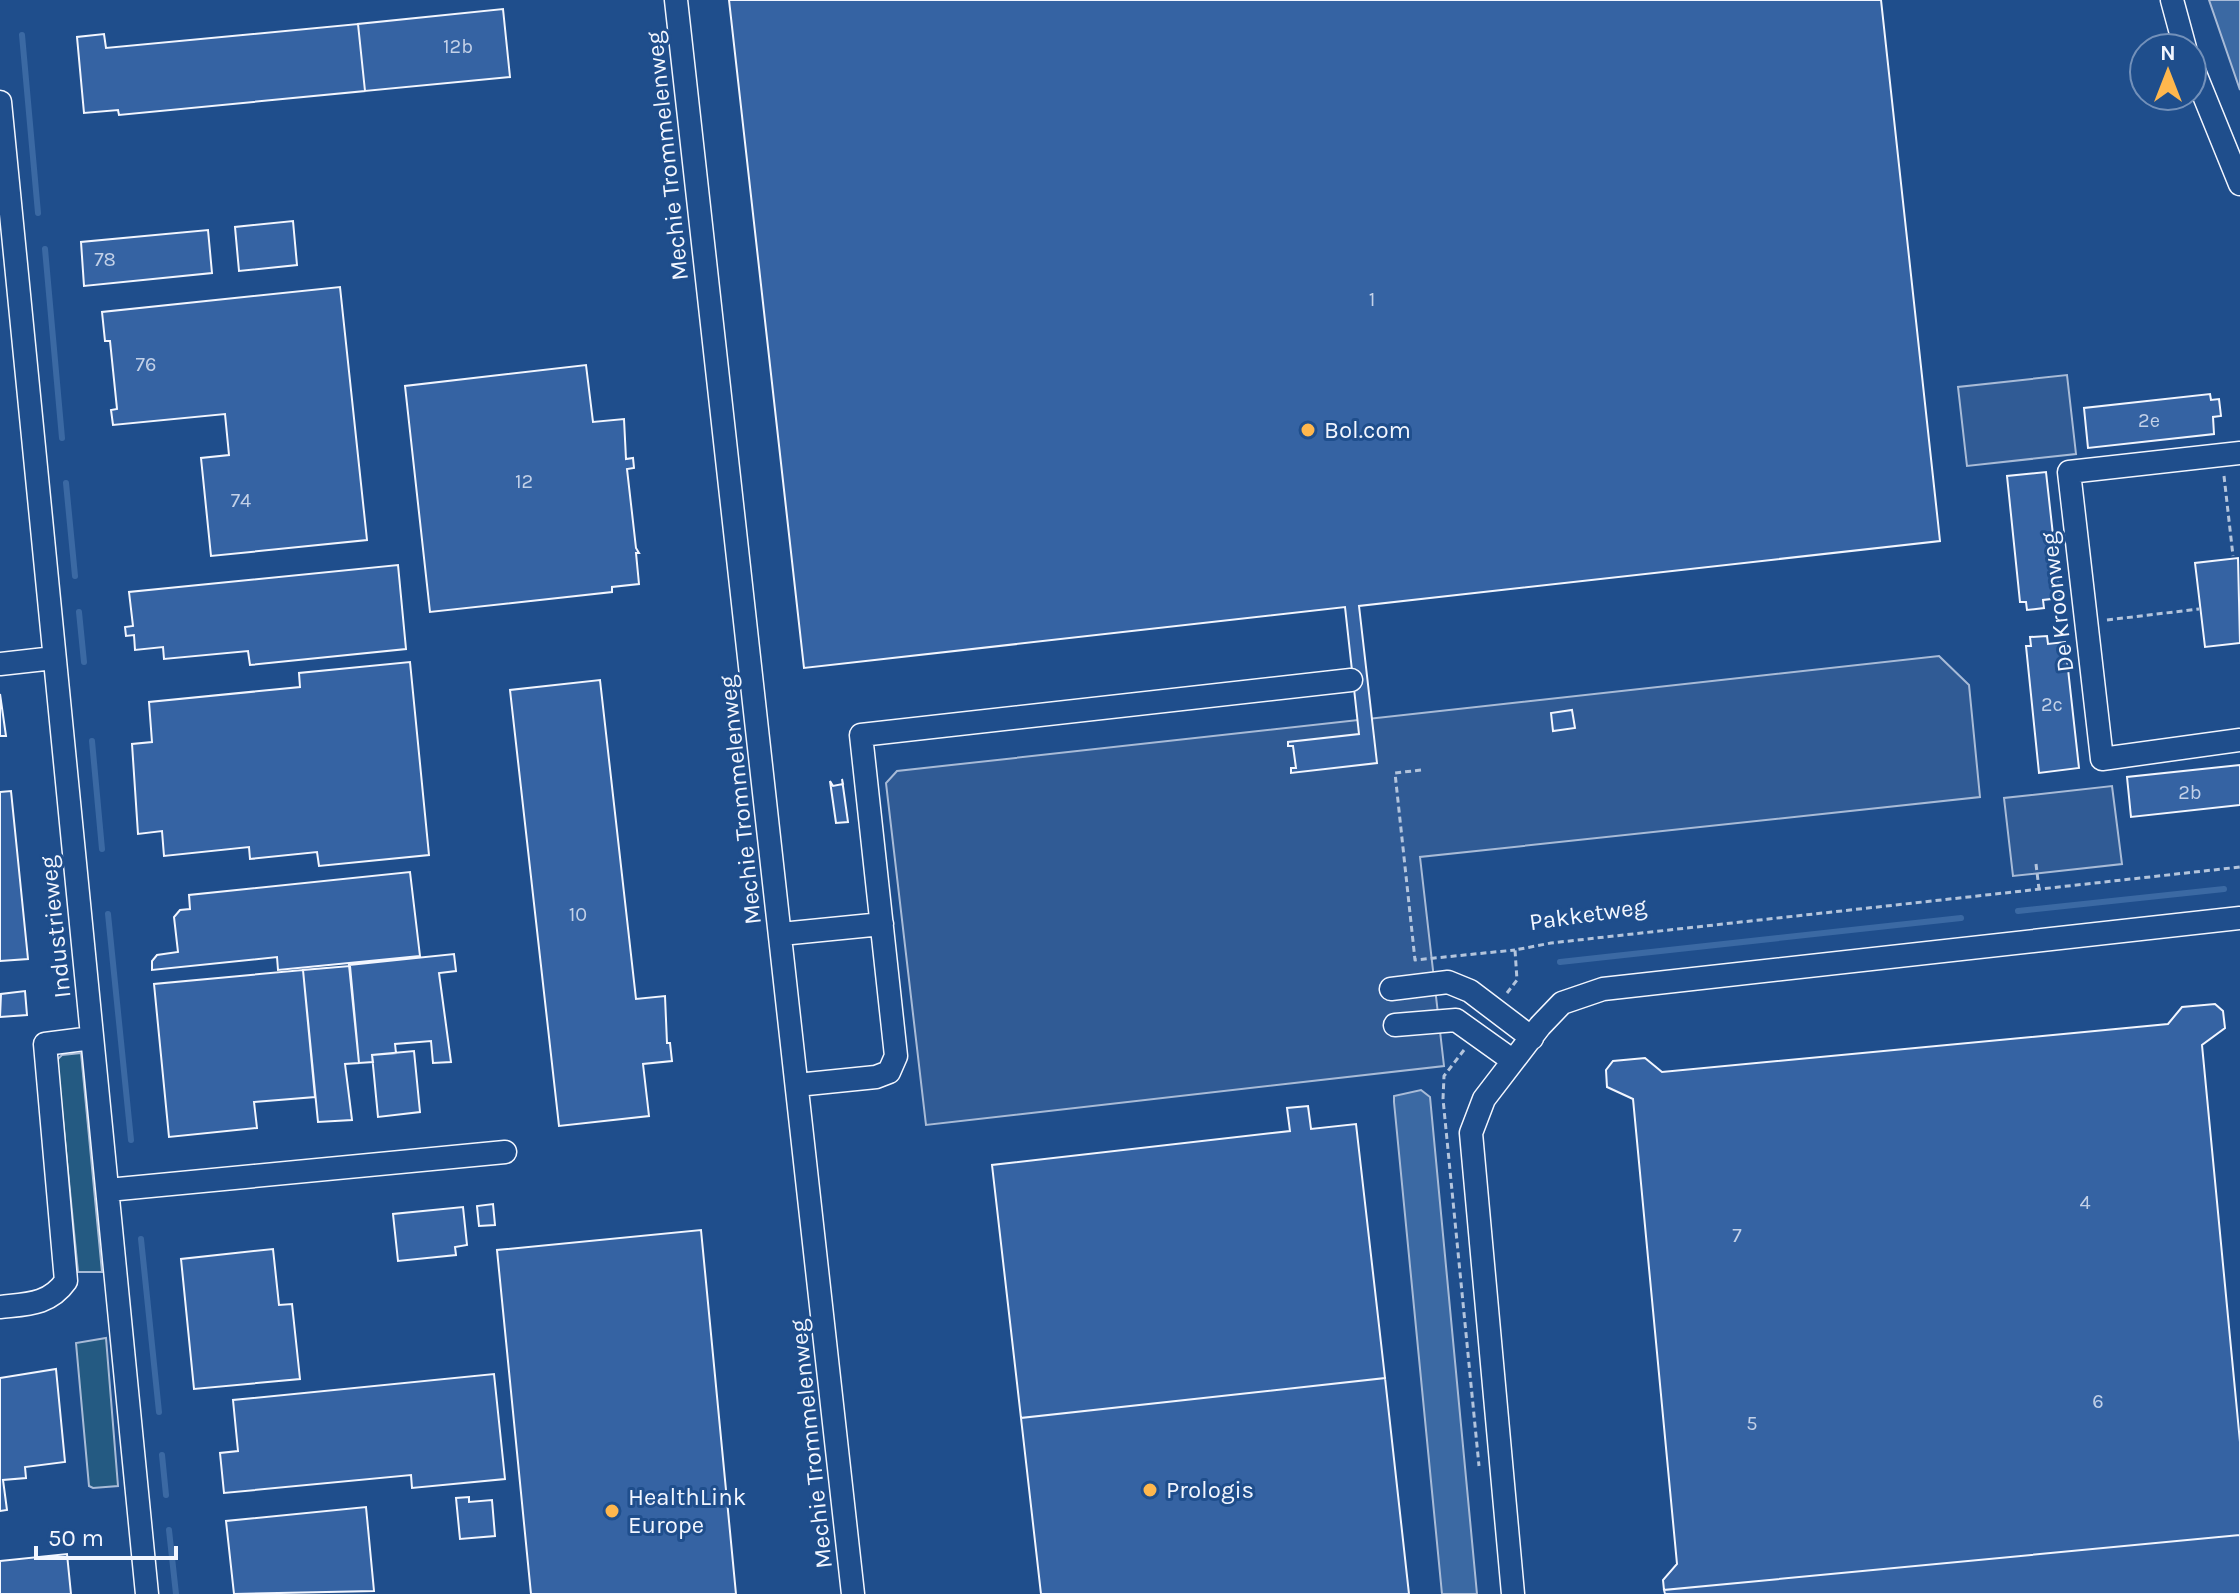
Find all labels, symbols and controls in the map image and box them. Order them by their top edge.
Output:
street label: Mechie Trommelenweg [640,29,694,282]
north arrow [2128,32,2208,112]
house number: 12b [443,35,473,58]
text: N [2160,40,2176,66]
house number: 78 [94,248,116,271]
house number: 1 [1369,288,1375,311]
house number: 76 [136,353,156,376]
house number: 2e [2138,409,2160,432]
place label: Bol.com [1324,416,1411,444]
marker: Bol.com [1299,421,1317,439]
house number: 12 [515,470,533,493]
house number: 74 [231,489,251,512]
street label: De Kroonweg [2034,530,2079,674]
street label: Mechie Trommelenweg [713,673,767,926]
house number: 2c [2041,693,2063,716]
house number: 2b [2178,781,2202,804]
street label: Industrieweg [34,854,76,1000]
street label: Pakketweg [1528,892,1649,936]
house number: 10 [569,903,587,926]
house number: 4 [2079,1191,2091,1214]
house number: 7 [1732,1224,1742,1247]
street label: Mechie Trommelenweg [784,1317,838,1570]
house number: 6 [2092,1390,2104,1413]
house number: 5 [1746,1412,1758,1435]
place label: Prologis [1166,1476,1254,1504]
marker: Prologis [1141,1481,1159,1499]
place label: HealthLink Europe [628,1483,746,1539]
marker: HealthLink Europe [603,1502,621,1520]
scale bar [36,1510,176,1560]
text: 50 m [48,1524,104,1552]

